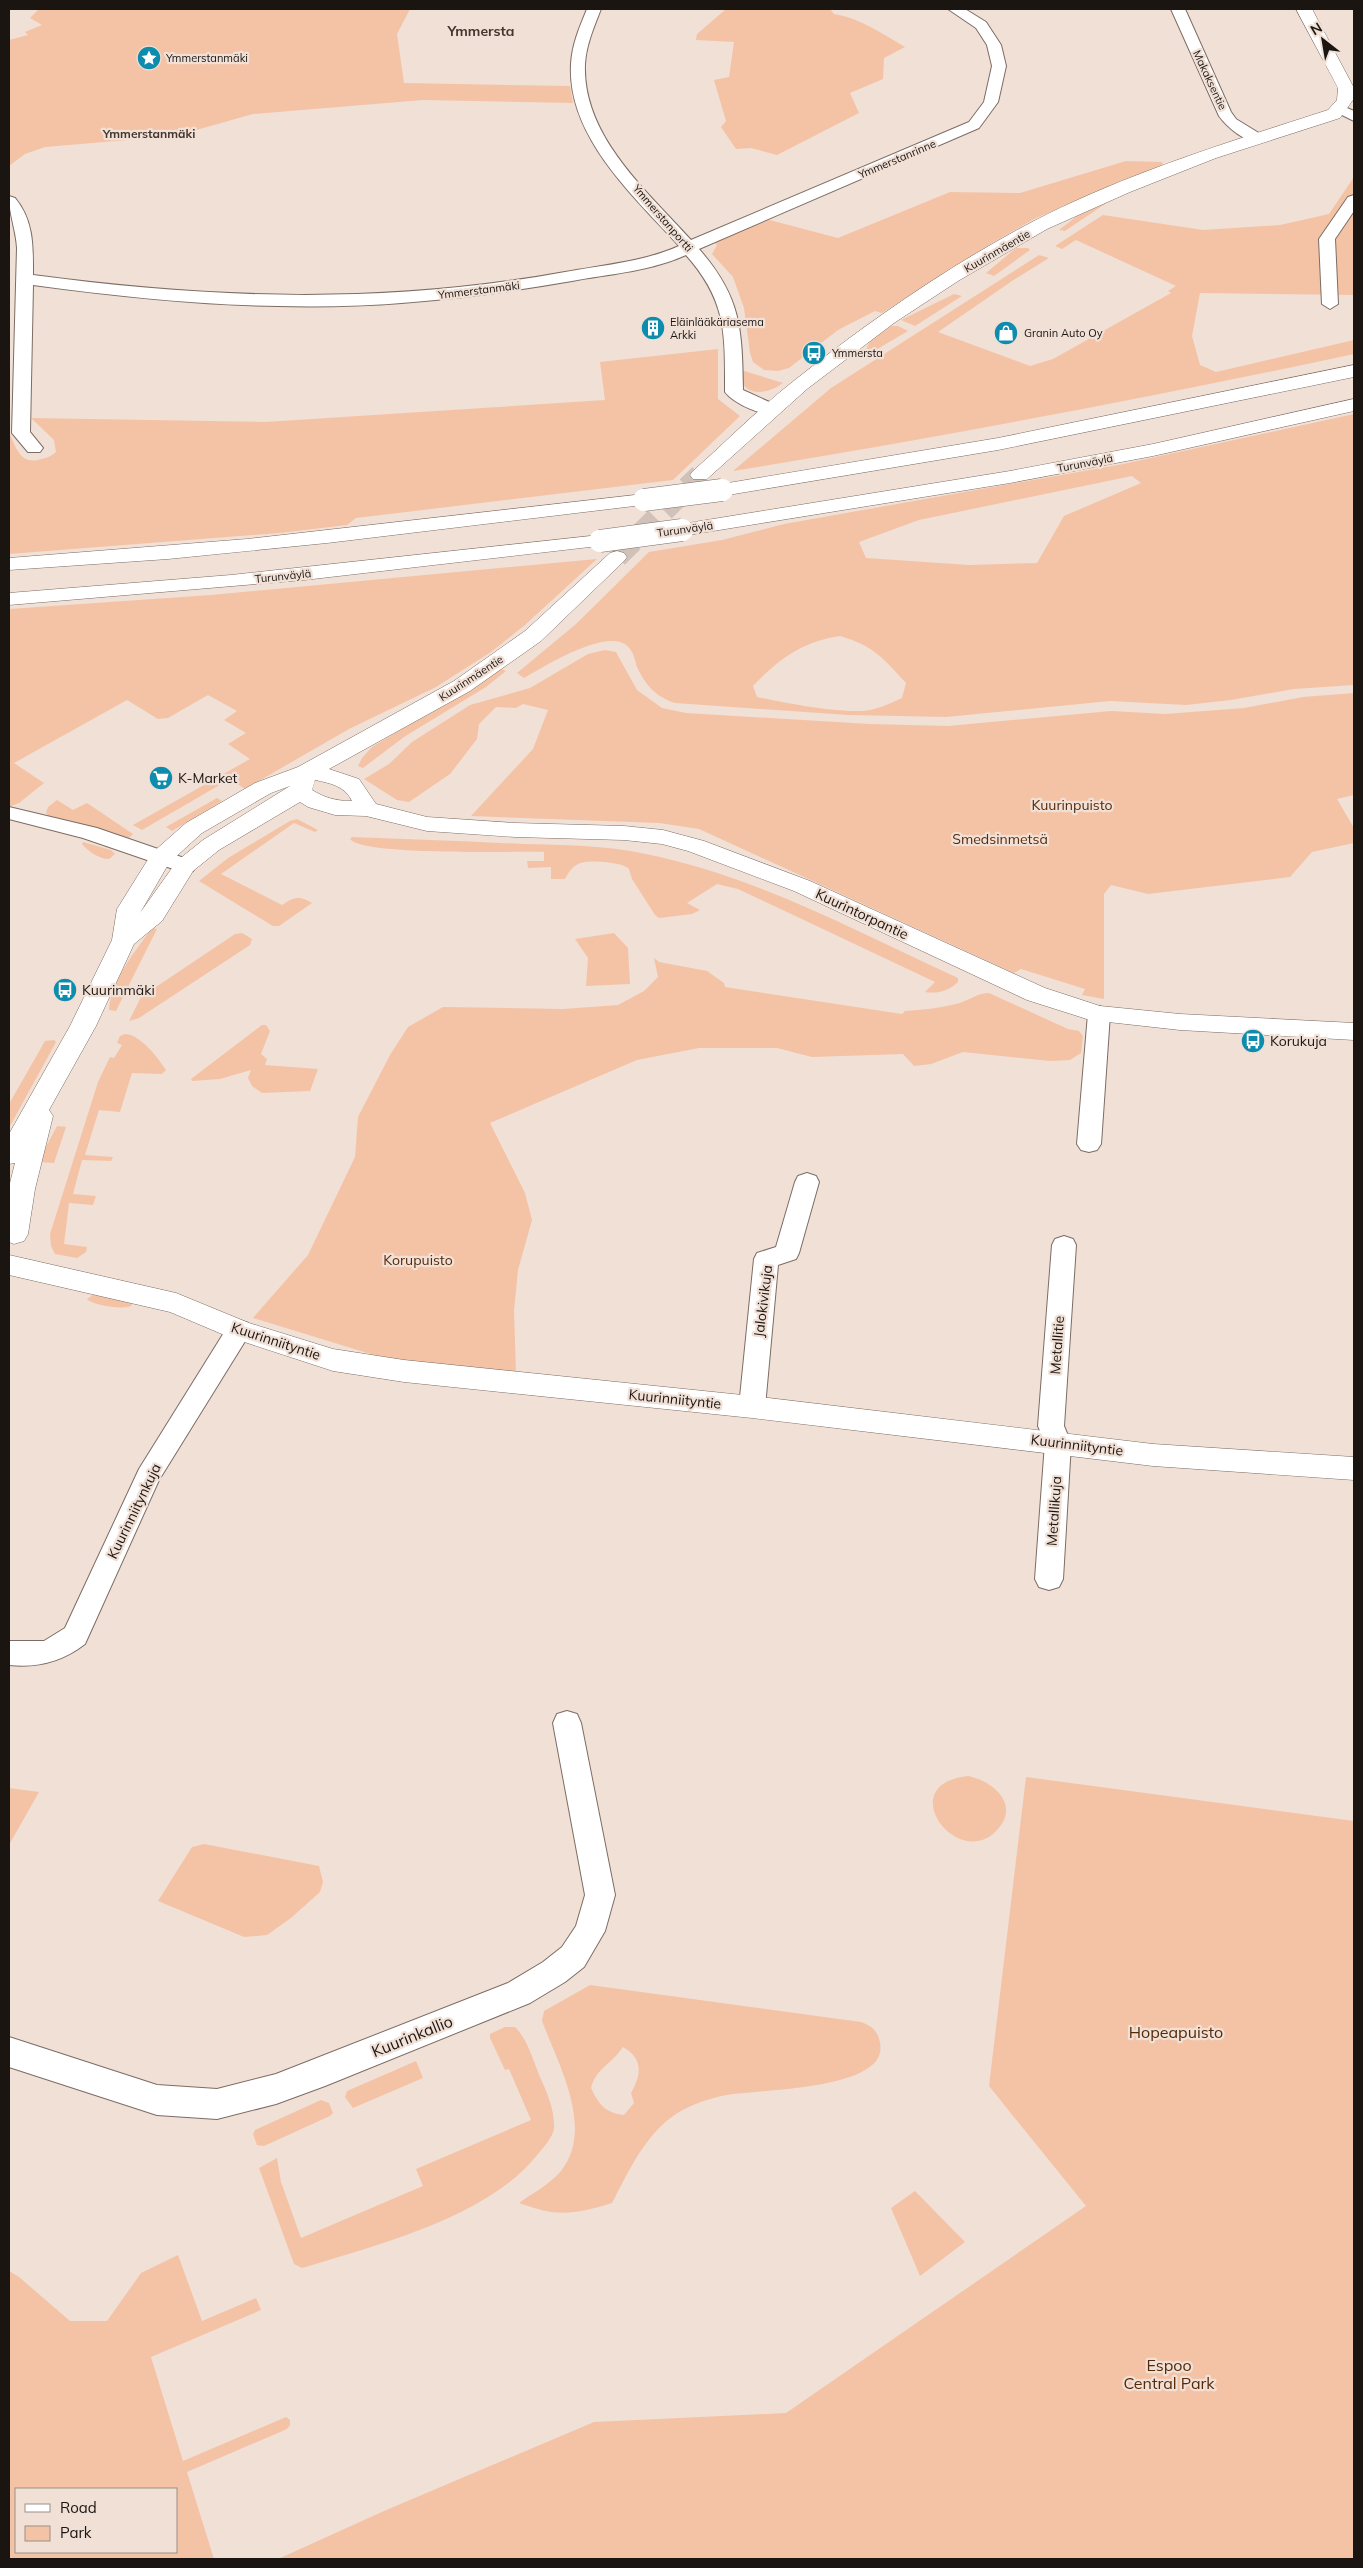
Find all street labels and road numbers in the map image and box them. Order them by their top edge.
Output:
street label: Makaksentie [1190,48,1230,112]
street label: Ymmerstanrinne [855,136,938,182]
street label: Ymmerstanportti [629,181,696,255]
street label: Kuurinmäentie [962,226,1032,276]
street label: Ymmerstanmäki [436,278,521,302]
street label: Turunväylä [1056,451,1114,475]
street label: Turunväylä [656,518,714,540]
street label: Turunväylä [254,566,312,586]
street label: Kuurinmäentie [436,652,506,704]
street label: Kuurintorpantie [813,885,911,943]
street label: Jalokivikuja [750,1264,776,1338]
street label: Metallitie [1046,1315,1068,1375]
street label: Kuurinniityntie [229,1318,323,1364]
street label: Kuurinniityntie [628,1385,722,1413]
street label: Kuurinniityntie [1030,1430,1124,1460]
street label: Kuurinniitynkuja [103,1460,165,1562]
street label: Metallikuja [1043,1475,1065,1547]
street label: Kuurinkallio [368,2011,456,2061]

